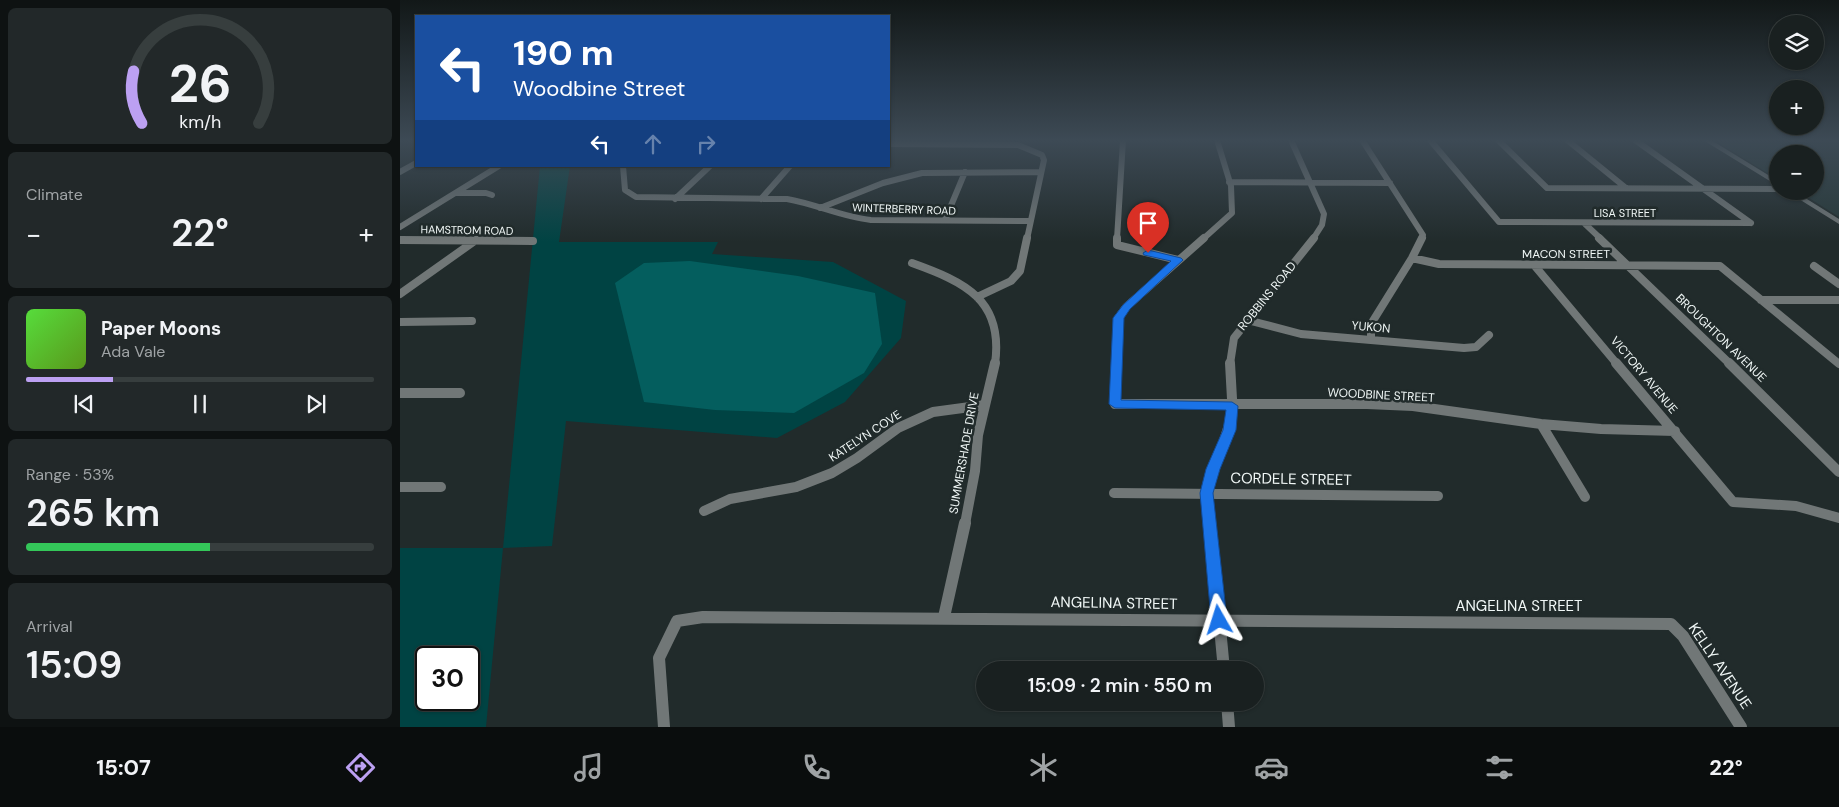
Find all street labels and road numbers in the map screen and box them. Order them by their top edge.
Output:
street label: WINTERBERRY ROAD [852,200,957,218]
street label: LISA STREET [1594,206,1656,220]
street label: HAMSTROM ROAD [420,222,514,238]
street label: MACON STREET [1522,246,1610,262]
street label: ROBBINS ROAD [1234,258,1300,334]
street label: BROUGHTON AVENUE [1672,290,1770,386]
street label: YUKON [1351,317,1391,337]
street label: VICTORY AVENUE [1607,333,1681,417]
street label: WOODBINE STREET [1327,384,1435,406]
street label: SUMMERSHADE DRIVE [945,391,983,515]
street label: KATELYN COVE [826,406,905,465]
street label: CORDELE STREET [1230,468,1352,490]
street label: ANGELINA STREET [1050,592,1178,614]
street label: ANGELINA STREET [1455,596,1583,616]
street label: KELLY AVENUE [1684,619,1756,713]

